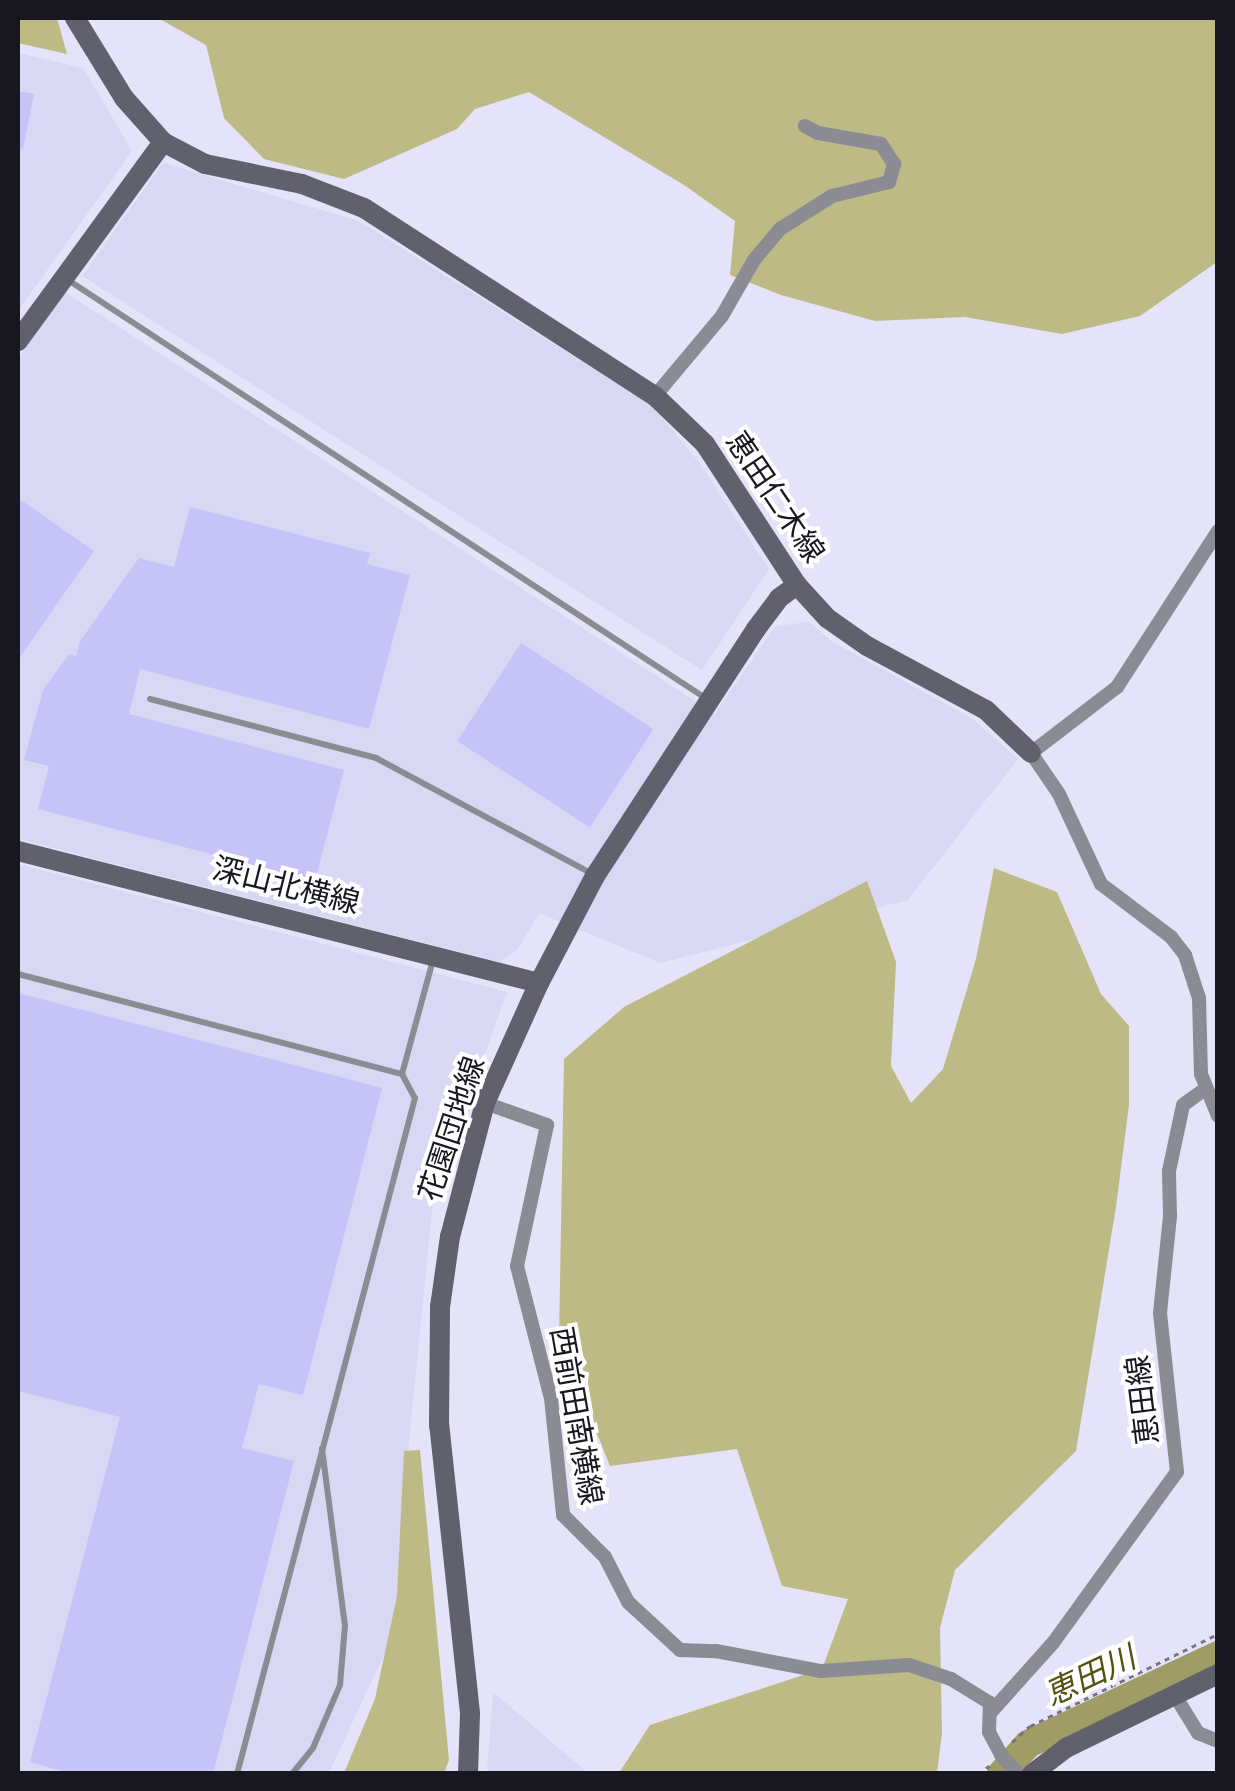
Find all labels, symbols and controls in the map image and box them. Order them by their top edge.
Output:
street label: 恵田仁木線 [718,425,832,569]
street label: 深山北横線 [209,850,363,922]
street label: 花園団地線 [412,1052,492,1206]
street label: 西前田南横線 [543,1324,609,1508]
street label: 恵田線 [1120,1353,1166,1447]
water label: 恵田川 [1038,1638,1142,1714]

